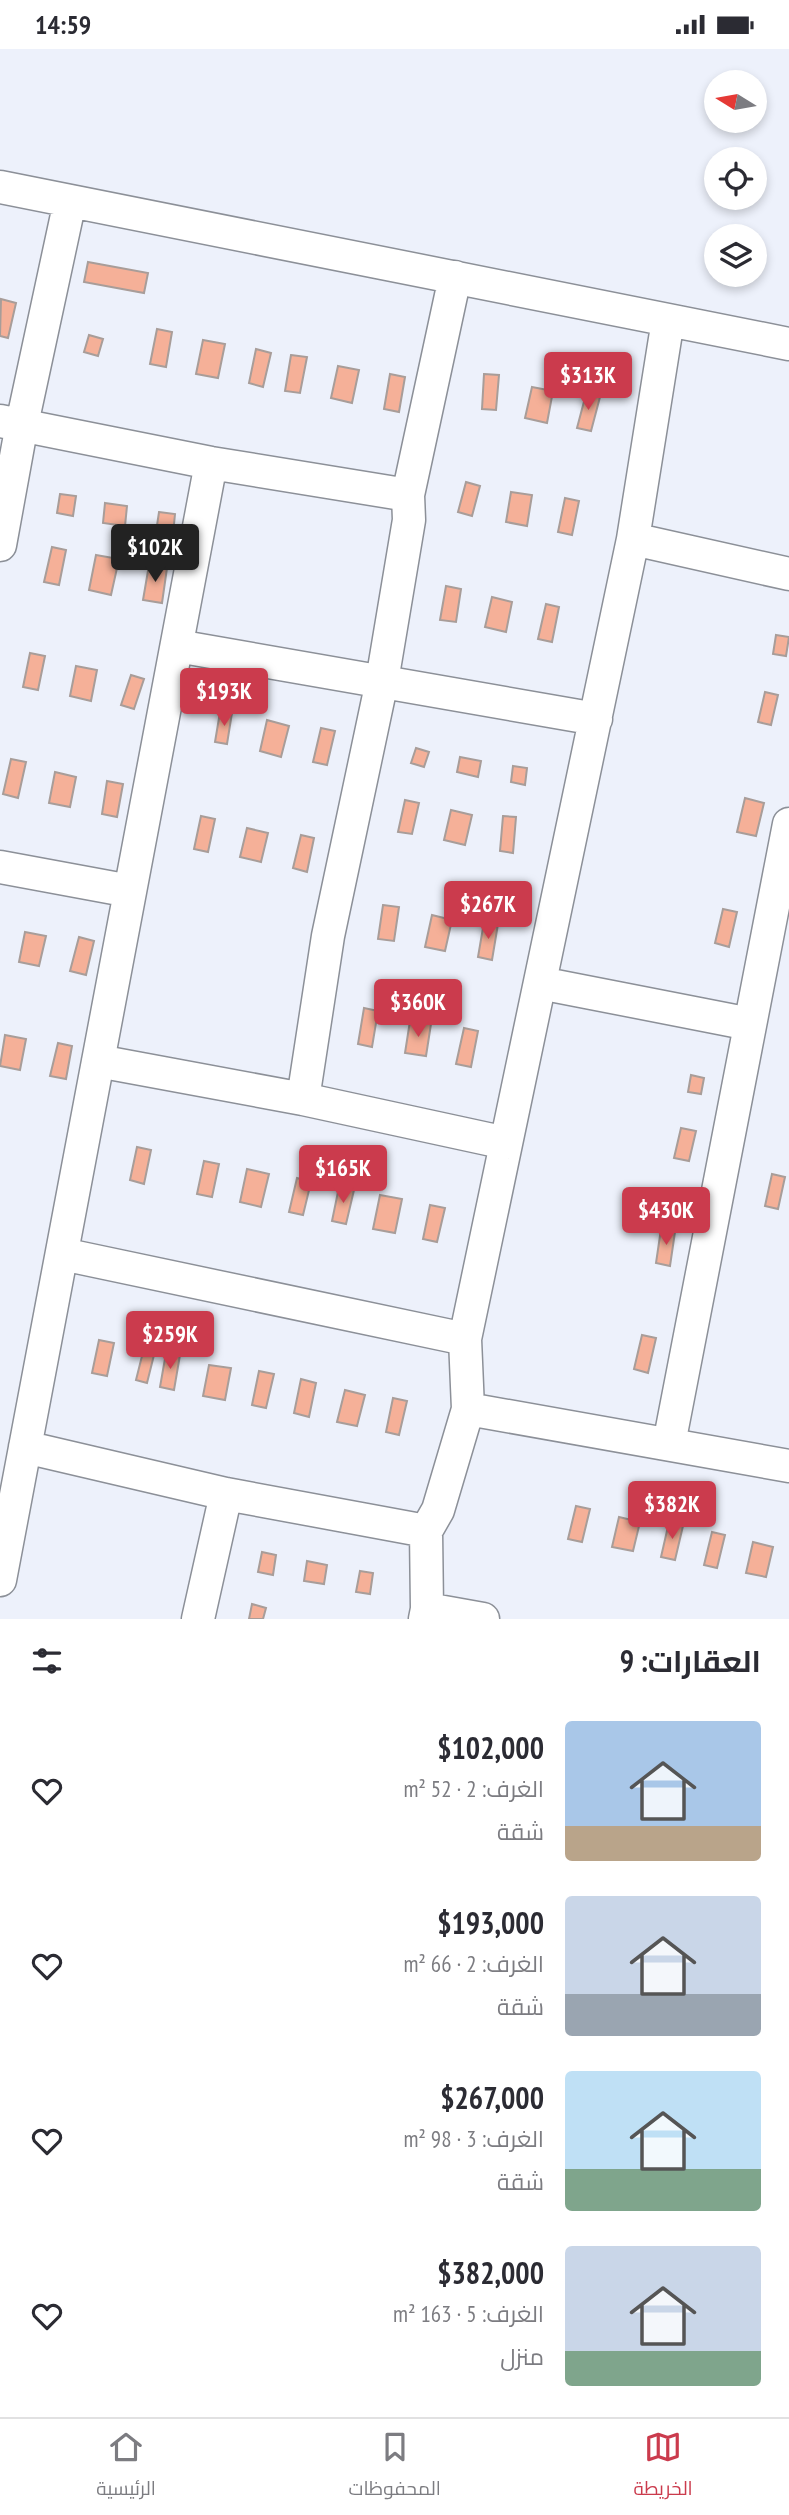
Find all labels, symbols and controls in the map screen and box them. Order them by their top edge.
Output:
text: 14:59 [35,8,91,41]
north arrow [704,70,766,133]
map controls [704,70,767,287]
button: locate [704,147,767,210]
button: layers [704,224,767,287]
pin: $313K [539,353,637,412]
text: $313K [560,360,616,389]
pin: $102K [106,525,204,584]
text: $102K [127,532,183,561]
pin: $193K [175,669,273,728]
text: $193K [196,676,252,705]
pin: $267K [439,881,537,941]
text: $267K [460,889,516,918]
pin: $360K [369,979,467,1039]
text: $360K [390,987,446,1016]
pin: $165K [294,1145,392,1205]
text: $165K [315,1153,371,1182]
pin: $430K [617,1187,715,1247]
text: $430K [638,1195,694,1224]
pin: $259K [121,1311,219,1371]
text: $259K [142,1319,198,1348]
pin: $382K [623,1481,721,1541]
text: $382K [644,1489,700,1518]
text: العقارات: 9 [620,1641,761,1680]
icon: filters [28,1642,66,1680]
text: $102,000 [437,1728,544,1767]
icon: home [621,1749,705,1833]
icon: heart [28,1772,66,1810]
text: الغرف: 2 · 52 m² [403,1774,544,1803]
text: شقة [497,1817,544,1846]
text: $193,000 [437,1903,544,1942]
icon: home [621,1924,705,2008]
icon: heart [28,1947,66,1985]
text: الغرف: 2 · 66 m² [403,1949,544,1978]
text: شقة [497,1992,544,2021]
text: $267,000 [440,2078,544,2117]
icon: home [621,2099,705,2183]
icon: heart [28,2122,66,2160]
text: الغرف: 3 · 98 m² [403,2124,544,2153]
text: شقة [497,2167,544,2196]
text: $382,000 [437,2253,544,2292]
icon: home [621,2274,705,2358]
icon: heart [28,2297,66,2335]
text: الغرف: 5 · 163 m² [393,2299,544,2328]
text: منزل [500,2342,544,2371]
tab: الرئيسية [96,2428,156,2506]
tab: المحفوظات [348,2428,441,2506]
tab: الخريطة [633,2428,693,2506]

